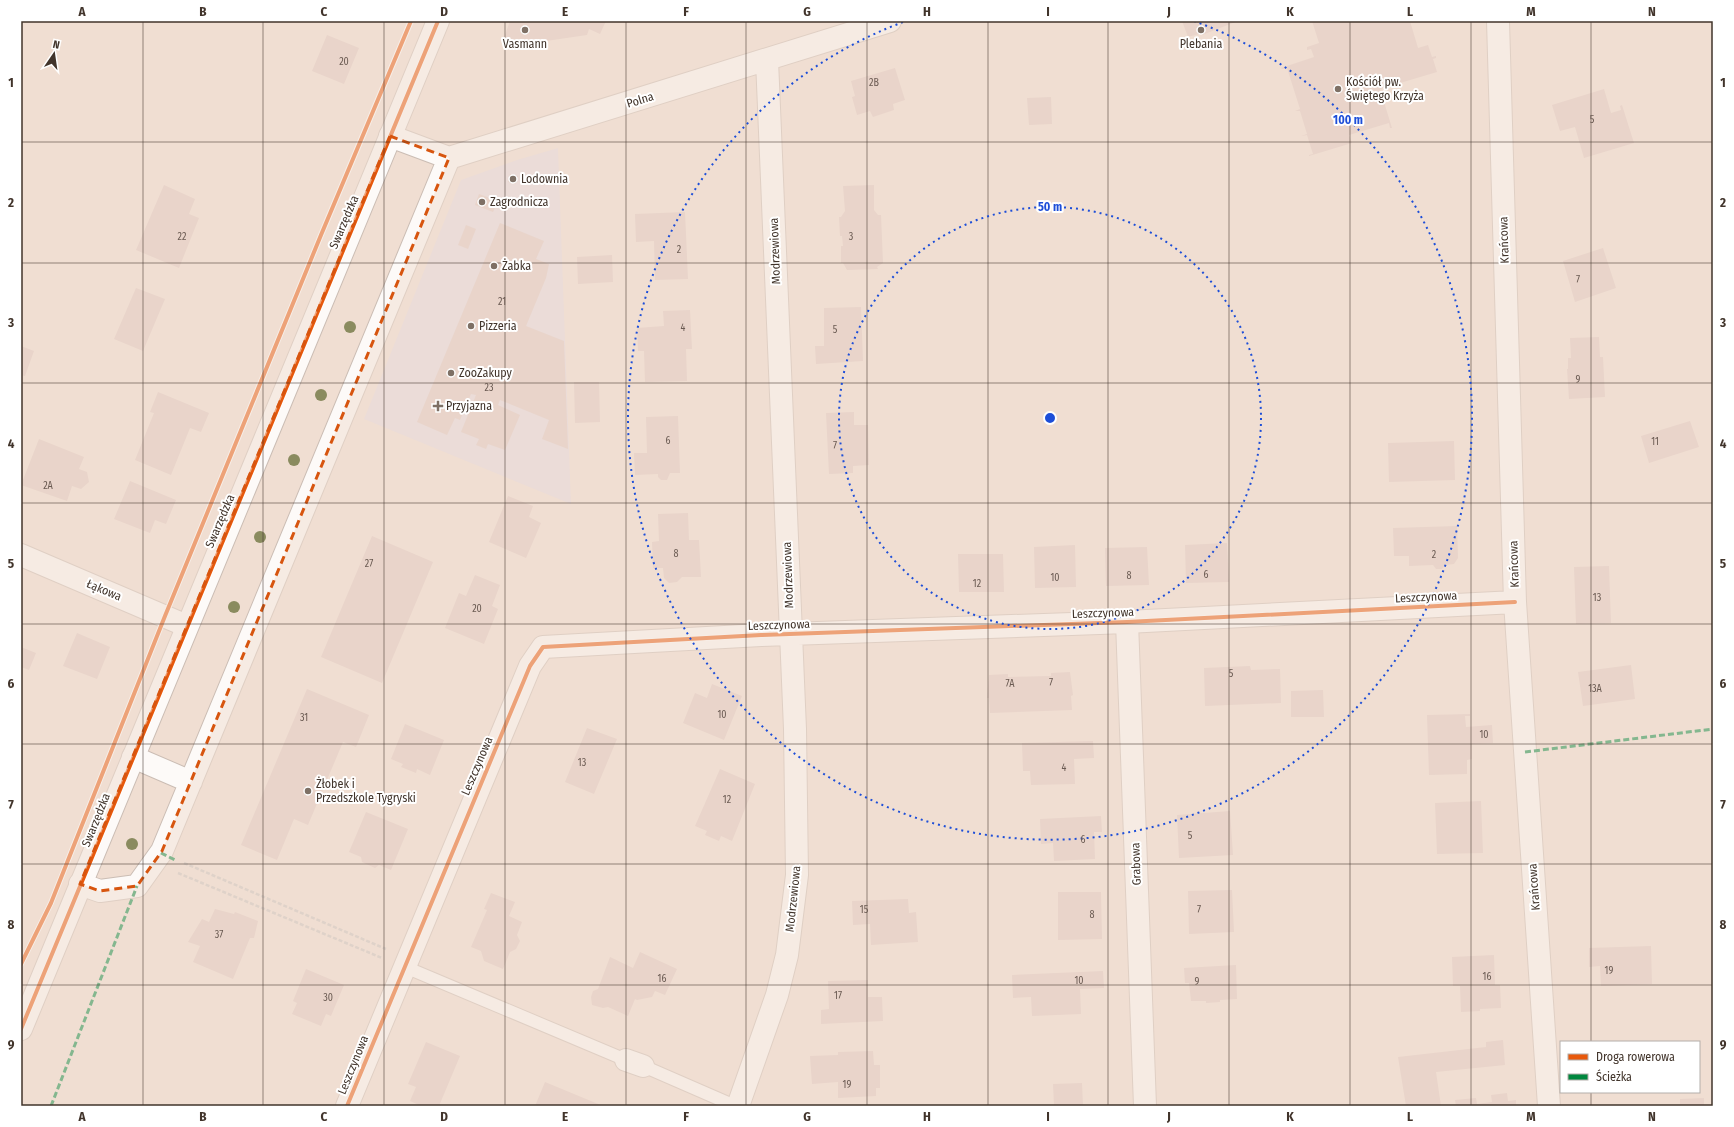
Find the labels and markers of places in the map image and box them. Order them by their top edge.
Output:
marker: Vasmann [520,25,530,35]
marker: Plebania [1196,25,1206,35]
place label: Vasmann [503,37,547,51]
place label: Plebania [1180,37,1222,51]
place label: Kościół pw. Świętego Krzyża [1346,75,1424,103]
marker: Kościół pw. Świętego Krzyża [1333,84,1343,94]
place label: Lodownia [521,172,568,186]
marker: Lodownia [508,174,518,184]
place label: Zagrodnicza [490,195,549,209]
marker: Zagrodnicza [477,197,487,207]
place label: Żabka [502,258,531,273]
marker: Żabka [489,261,499,271]
place label: Pizzeria [479,319,517,333]
marker: Pizzeria [466,321,476,331]
place label: ZooZakupy [459,366,513,380]
marker: ZooZakupy [446,368,456,378]
place label: Przyjazna [446,399,492,413]
marker: Przyjazna [433,401,443,411]
centre of rings [1043,411,1057,425]
place label: Żłobek i Przedszkole Tygryski [316,776,416,805]
marker: Żłobek i Przedszkole Tygryski [303,786,313,796]

